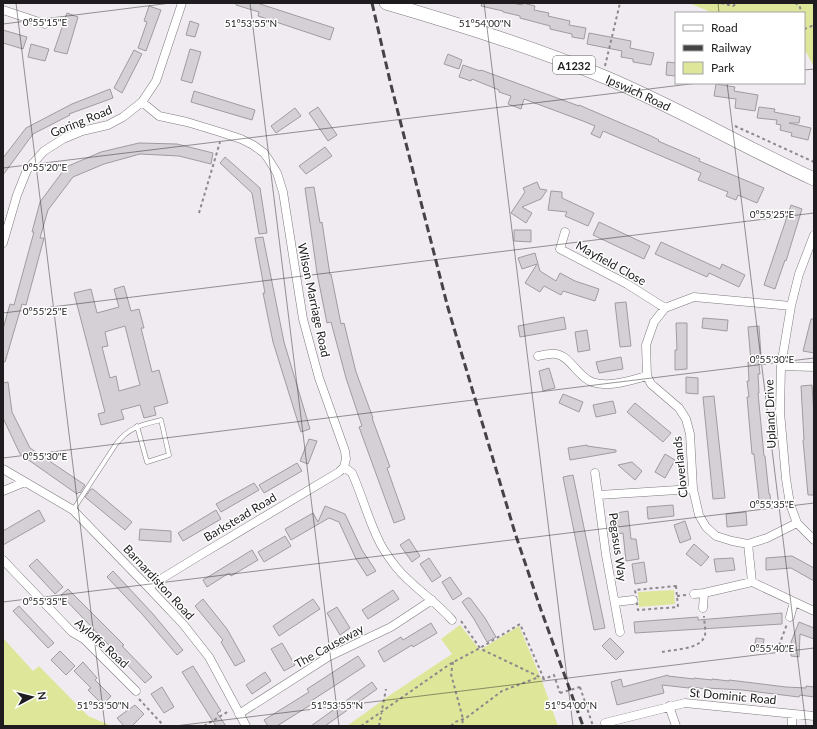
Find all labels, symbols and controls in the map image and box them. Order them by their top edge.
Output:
legend [675,12,805,84]
text: 0°55'15"E [23,16,68,28]
text: 51°53'55"N [225,17,277,29]
text: 51°54'00"N [459,17,511,29]
text: Road [711,20,738,35]
text: Railway [711,40,752,55]
road number: A1232 [553,56,595,74]
text: Park [711,60,735,75]
street label: Ipswich Road [604,71,673,114]
street label: Goring Road [48,102,114,140]
text: 0°55'20"E [23,161,68,173]
text: 0°55'25"E [750,208,795,220]
street label: Mayfield Close [573,238,649,288]
street label: Wilson Marriage Road [295,241,333,359]
text: 0°55'25"E [23,305,68,317]
text: 0°55'30"E [750,353,795,365]
street label: Upland Drive [761,379,779,449]
street label: Cloverlands [669,436,691,498]
text: 0°55'30"E [23,450,68,462]
street label: Barkstead Road [201,489,279,545]
text: 0°55'35"E [750,498,795,510]
street label: Pegasus Way [606,512,630,583]
street label: Barnardiston Road [120,541,198,623]
text: 0°55'35"E [23,595,68,607]
street label: Ayloffe Road [72,615,132,671]
street label: The Causeway [292,620,367,671]
text: 0°55'40"E [750,642,795,654]
north arrow [12,677,52,717]
street label: St Dominic Road [689,685,777,707]
text: N [35,691,49,701]
text: 51°53'50"N [77,699,129,711]
text: 51°53'55"N [311,699,363,711]
text: 51°54'00"N [545,699,597,711]

